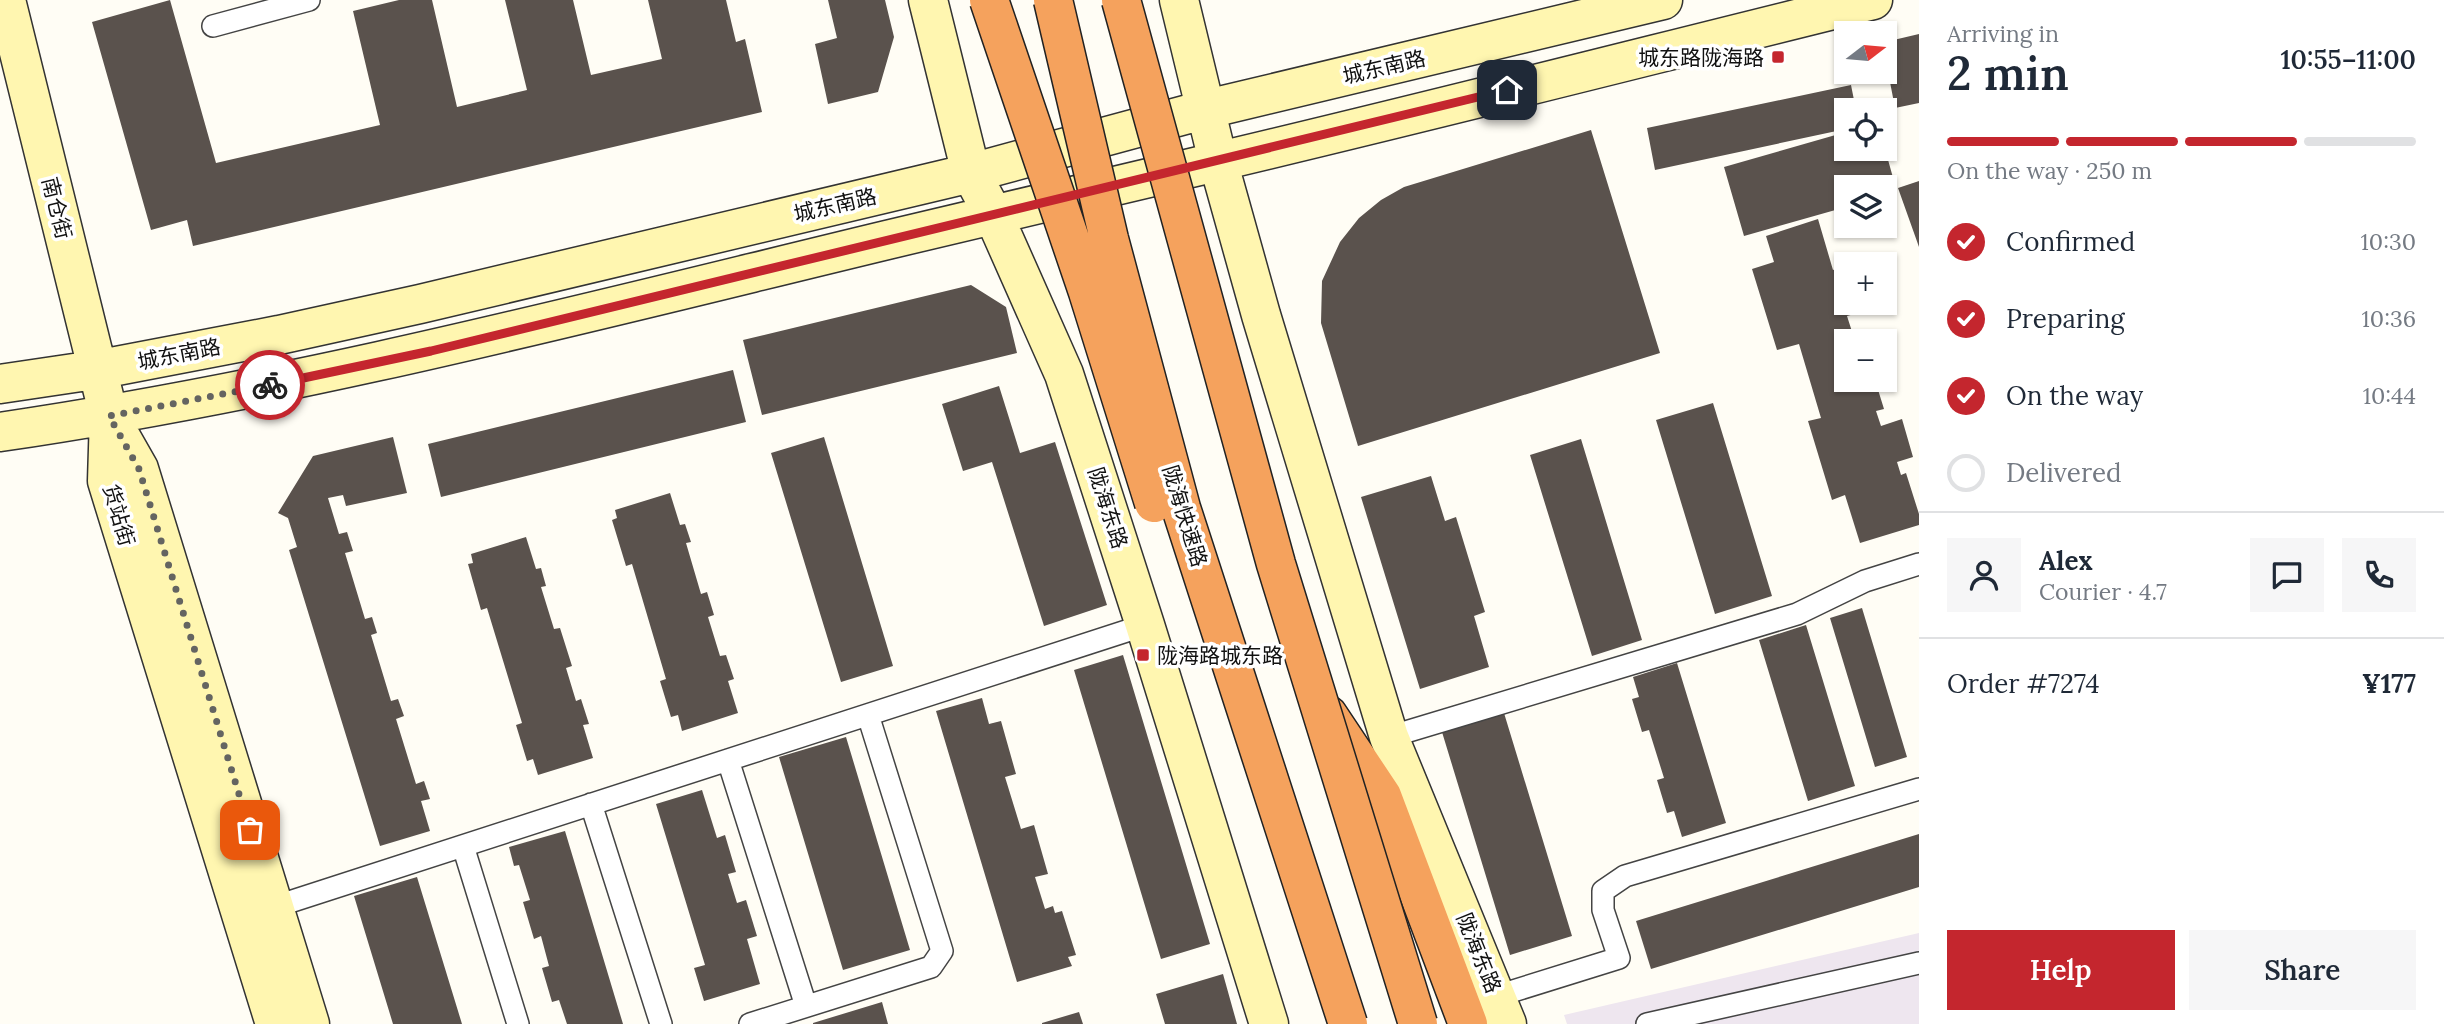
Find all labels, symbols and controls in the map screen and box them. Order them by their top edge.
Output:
text: Arriving in [1947,19,2059,48]
north arrow [1834,21,1897,84]
map controls [1834,21,1897,392]
text: 10:55–11:00 [2280,43,2416,76]
street label: 城东南路 [1340,44,1428,90]
place label: 城东路陇海路 [1638,44,1764,71]
text: 2 min [1947,44,2069,103]
marker: 城东路陇海路 [1770,49,1786,65]
pin [1477,60,1537,120]
icon: home [1488,71,1526,109]
button: locate [1834,98,1897,161]
text: On the way · 250 m [1947,156,2152,185]
street label: 南仓街 [36,174,78,242]
button: layers [1834,175,1897,238]
street label: 城东南路 [791,182,879,228]
icon: check [1947,223,1985,261]
text: Confirmed [2006,225,2135,258]
text: 10:30 [2361,227,2416,256]
button: + [1834,252,1897,315]
icon: check [1947,300,1985,338]
text: Preparing [2006,302,2125,335]
text: 10:36 [2361,304,2416,333]
button: − [1834,329,1897,392]
street label: 城东南路 [135,333,223,375]
courier [235,350,305,420]
icon: bike [251,366,289,404]
icon: check [1947,377,1985,415]
text: On the way [2006,379,2143,412]
text: 10:44 [2363,381,2416,410]
text: Delivered [2006,456,2122,489]
street label: 陇海快速路 [1157,462,1213,570]
street label: 陇海东路 [1082,464,1134,552]
street label: 货站街 [97,481,141,549]
button: person [1947,538,2021,612]
button: chat [2250,538,2324,612]
button: phone [2342,538,2416,612]
text: Alex [2039,544,2093,577]
text: Courier · 4.7 [2039,577,2167,606]
place label: 陇海路城东路 [1157,642,1283,669]
marker: 陇海路城东路 [1135,647,1151,663]
text: Order #7274 [1947,667,2100,700]
text: ¥177 [2362,667,2416,700]
pin [220,800,280,860]
icon: bag [231,811,269,849]
street label: 陇海东路 [1451,909,1507,997]
button: Help [1947,930,2175,1010]
button: Share [2189,930,2416,1010]

